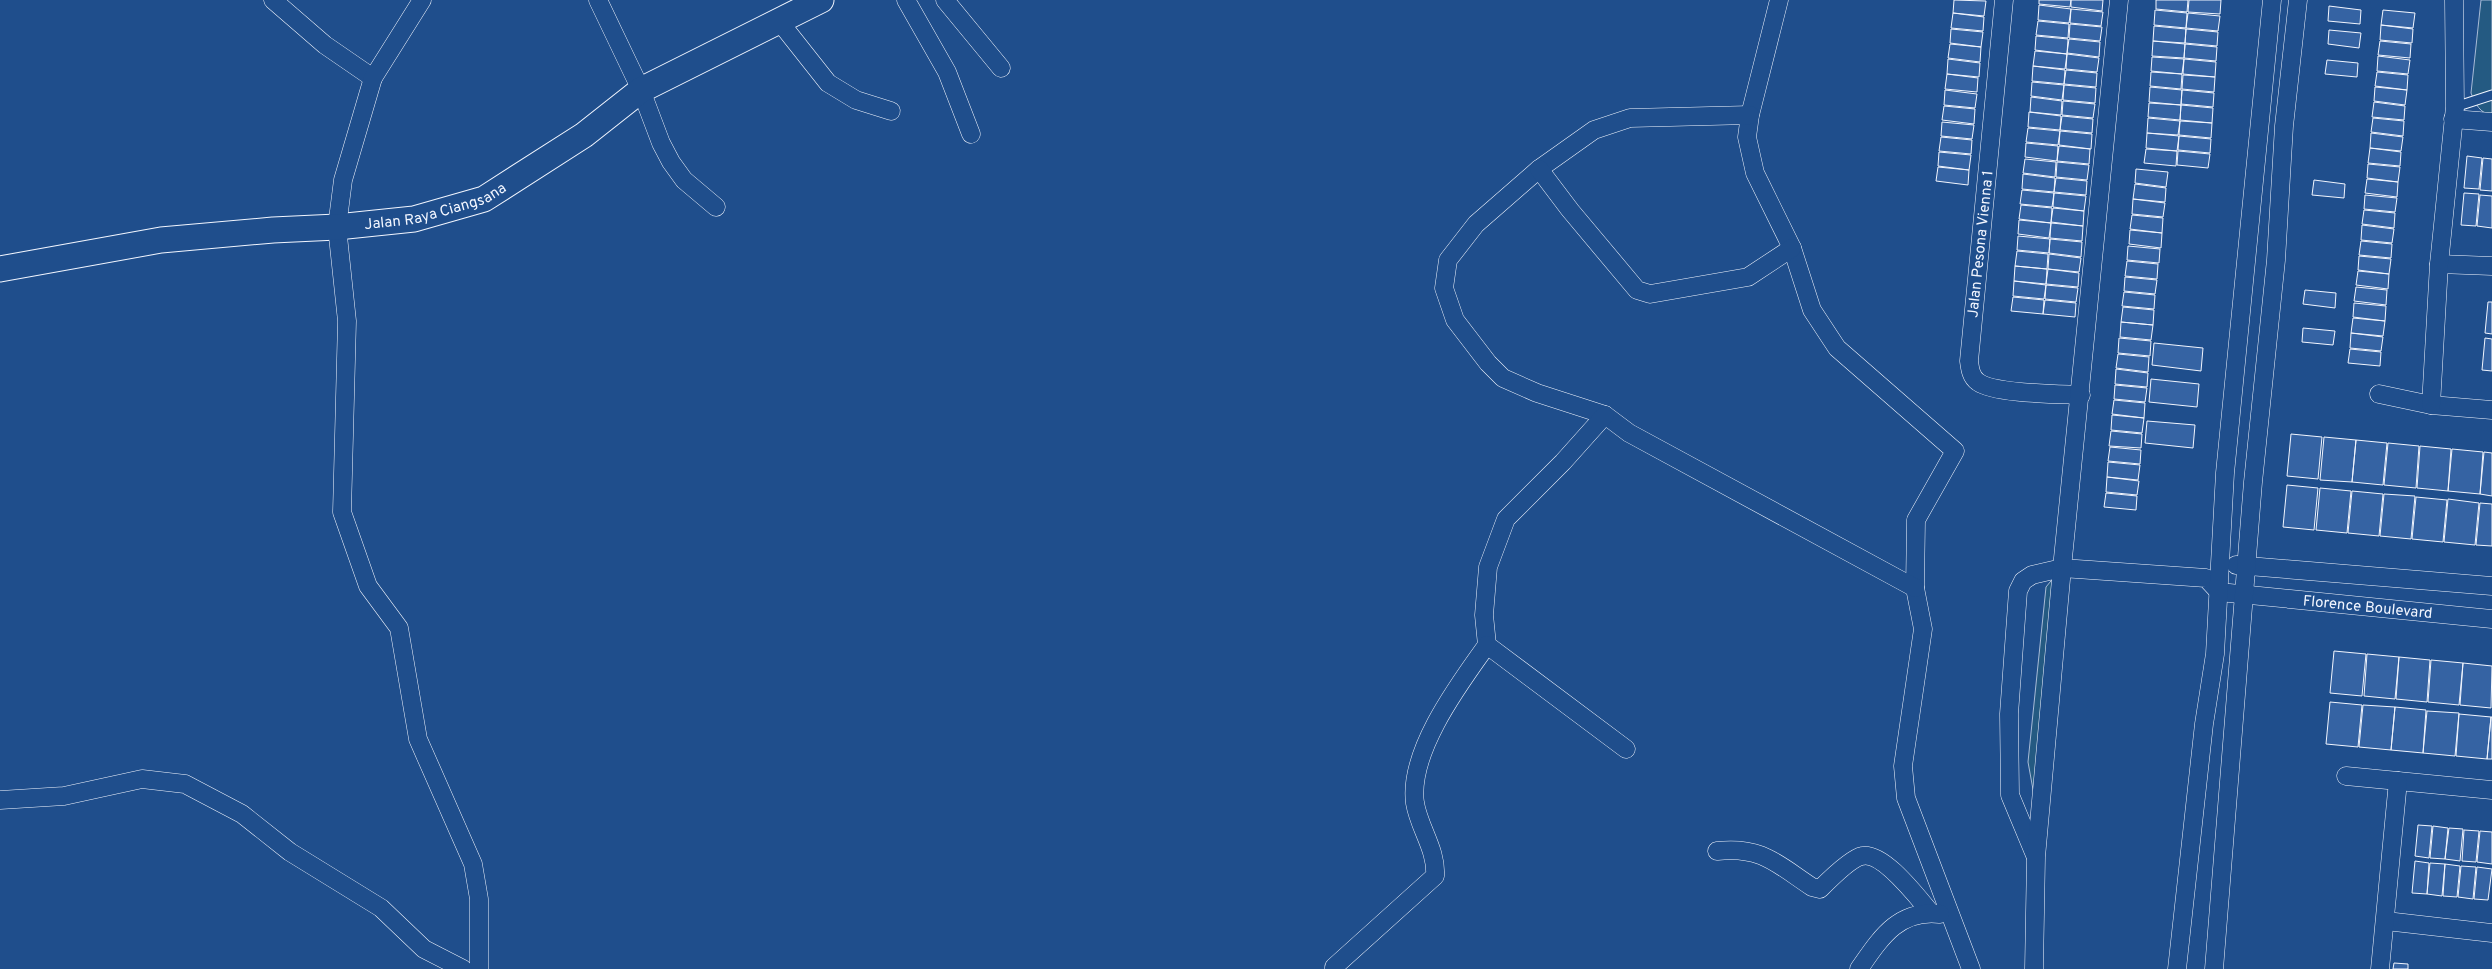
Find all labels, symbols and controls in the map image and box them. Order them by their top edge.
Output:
street label: Jalan Pesona Vienna 1 [1964,170,1999,319]
street label: Jalan Raya Ciangsana [363,179,510,235]
street label: Florence Boulevard [2302,592,2433,624]

